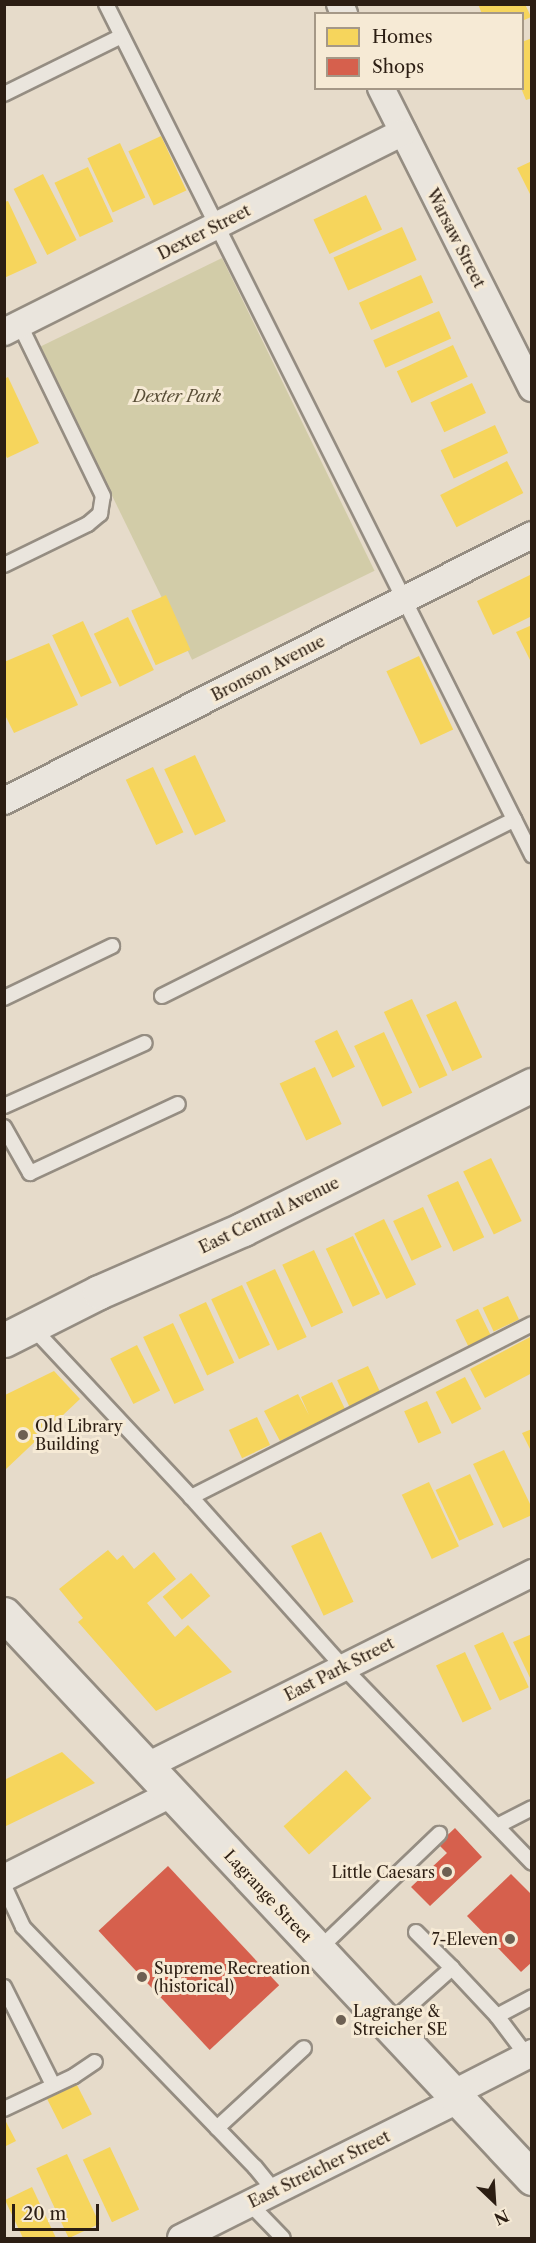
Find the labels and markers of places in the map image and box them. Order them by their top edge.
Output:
place label: Old Library Building [35,1416,123,1454]
marker: Old Library Building [16,1428,30,1442]
place label: Little Caesars [332,1862,435,1882]
marker: Little Caesars [440,1865,454,1879]
place label: 7-Eleven [432,1929,498,1949]
marker: 7-Eleven [503,1932,517,1946]
place label: Supreme Recreation (historical) [154,1958,310,1996]
marker: Supreme Recreation (historical) [135,1970,149,1984]
place label: Lagrange & Streicher SE [353,2001,448,2039]
marker: Lagrange & Streicher SE [334,2013,348,2027]

